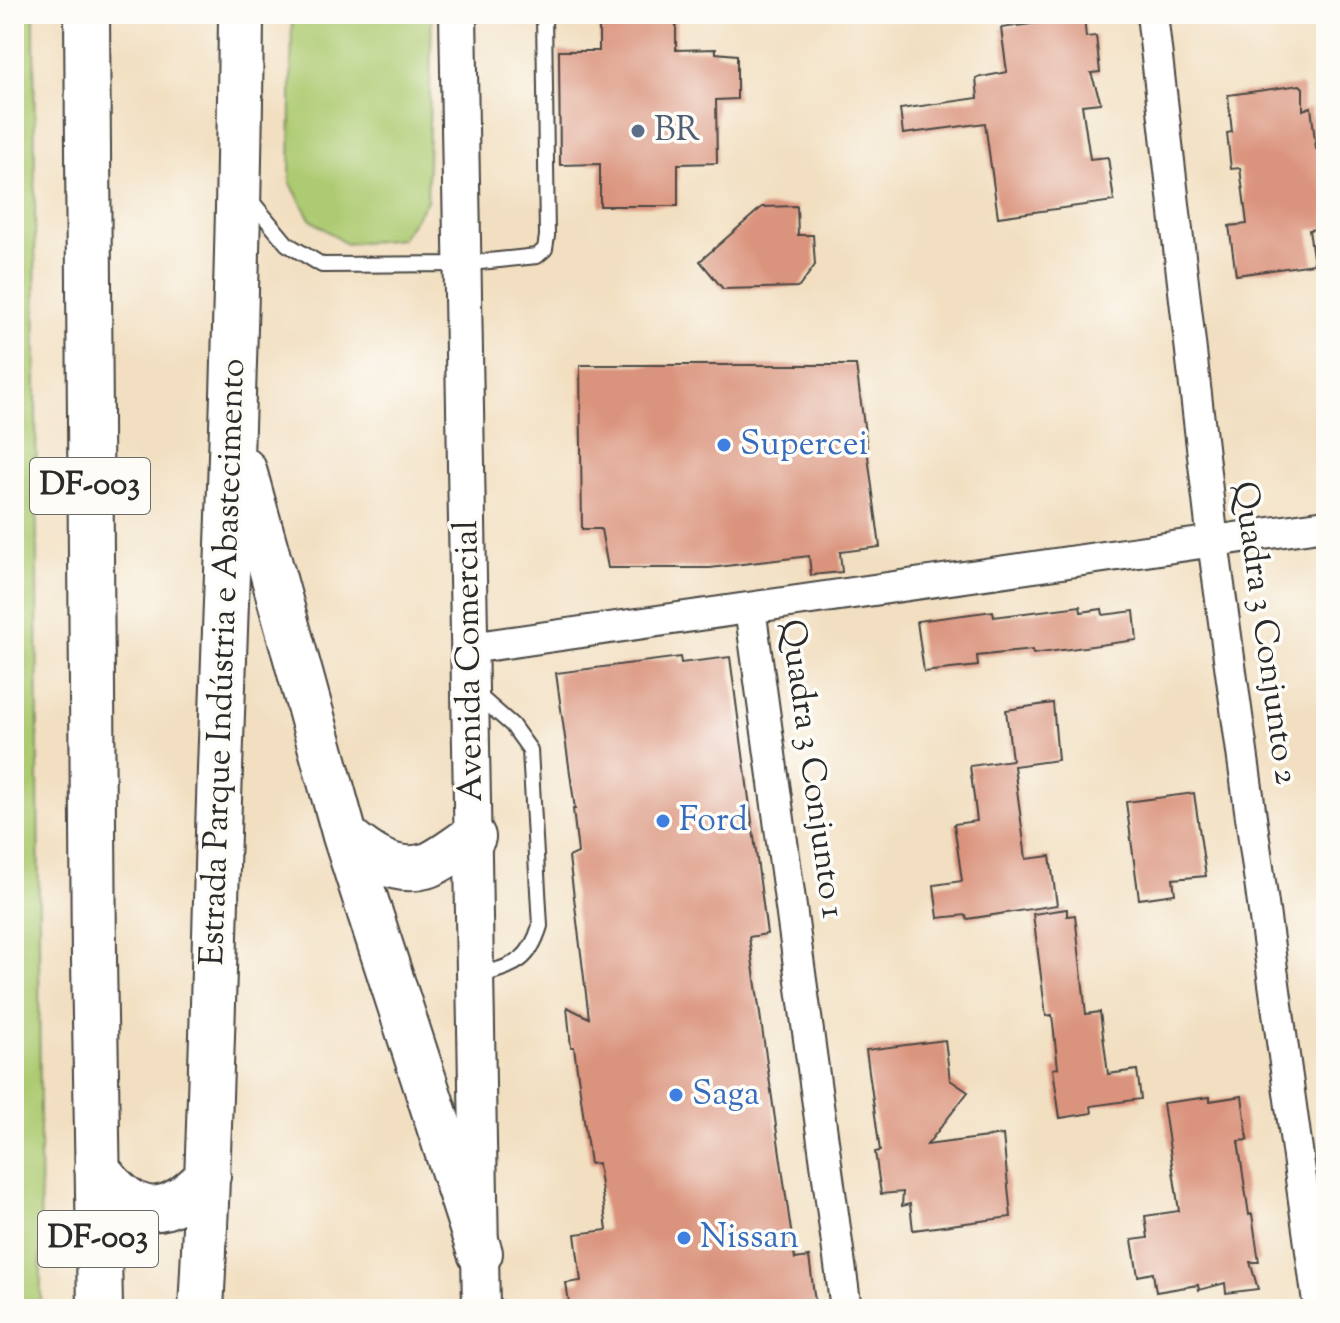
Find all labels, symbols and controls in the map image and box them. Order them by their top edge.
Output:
place label: BR [654,107,700,156]
marker: BR [629,122,647,140]
street label: Estrada Parque Indústria e Abastecimento [189,358,259,966]
place label: Supercei [740,421,868,470]
marker: Supercei [715,436,733,454]
road number: DF-003 [30,458,150,514]
street label: Quadra 3 Conjunto 2 [1218,478,1310,788]
street label: Avenida Comercial [443,520,497,802]
street label: Quadra 3 Conjunto 1 [766,616,856,922]
place label: Ford [679,797,748,846]
marker: Ford [654,812,672,830]
place label: Saga [692,1071,760,1120]
marker: Saga [667,1086,685,1104]
road number: DF-003 [38,1211,158,1267]
place label: Nissan [700,1214,799,1263]
marker: Nissan [675,1229,693,1247]

